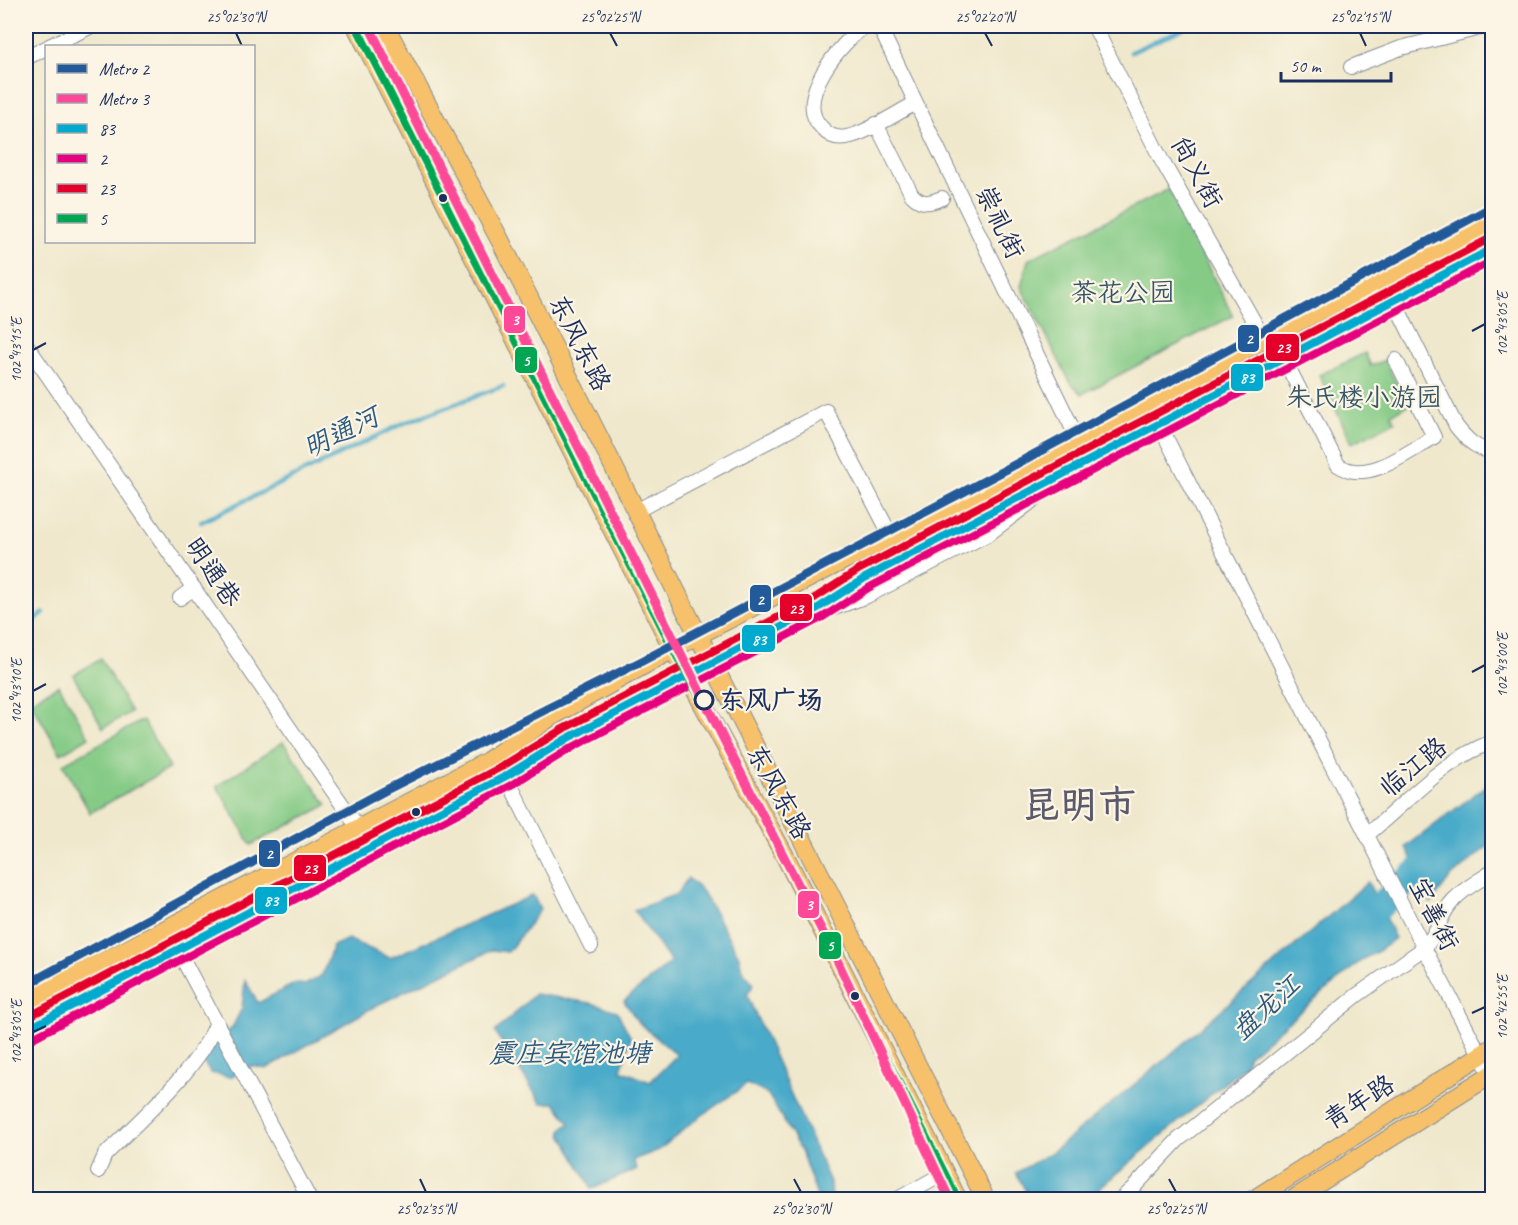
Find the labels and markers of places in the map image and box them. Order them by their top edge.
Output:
unlabelled marker [437,192,449,204]
place label: 东风广场 [719,684,823,717]
marker: 东风广场 [694,690,714,710]
unlabelled marker [410,806,422,818]
unlabelled marker [849,990,861,1002]

